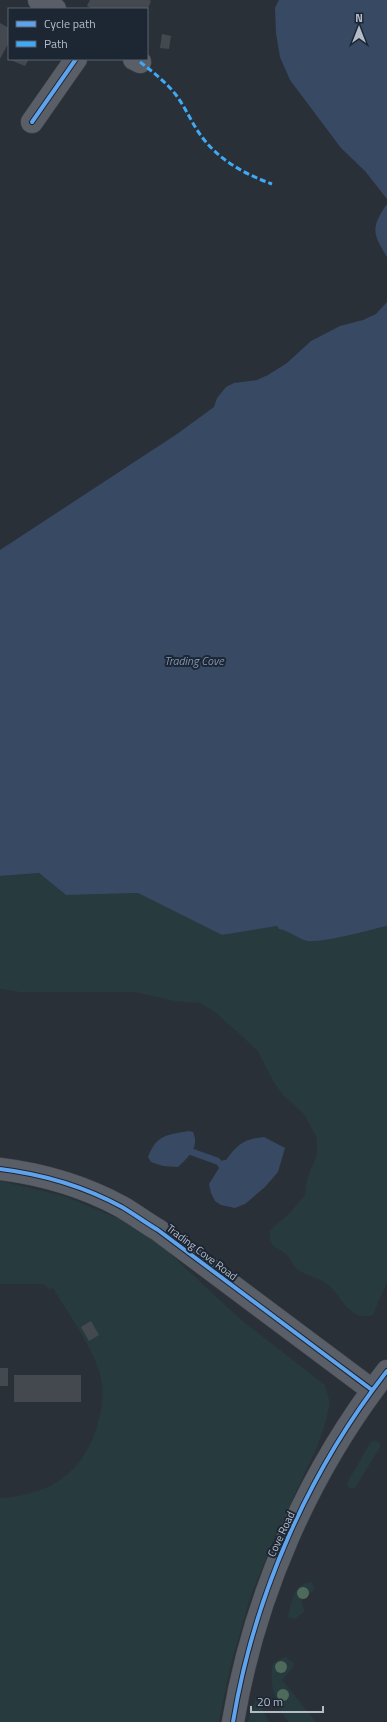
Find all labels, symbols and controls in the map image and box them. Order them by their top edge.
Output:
legend [8,8,148,60]
north arrow [339,8,379,48]
text: N [355,10,363,26]
text: Cycle path [44,14,96,33]
text: Path [44,34,68,53]
water label: Trading Cove [164,651,225,670]
street label: Trading Cove Road [163,1220,241,1284]
street label: Cove Road [263,1508,299,1559]
scale bar [251,1688,323,1714]
text: 20 m [257,1692,283,1711]

